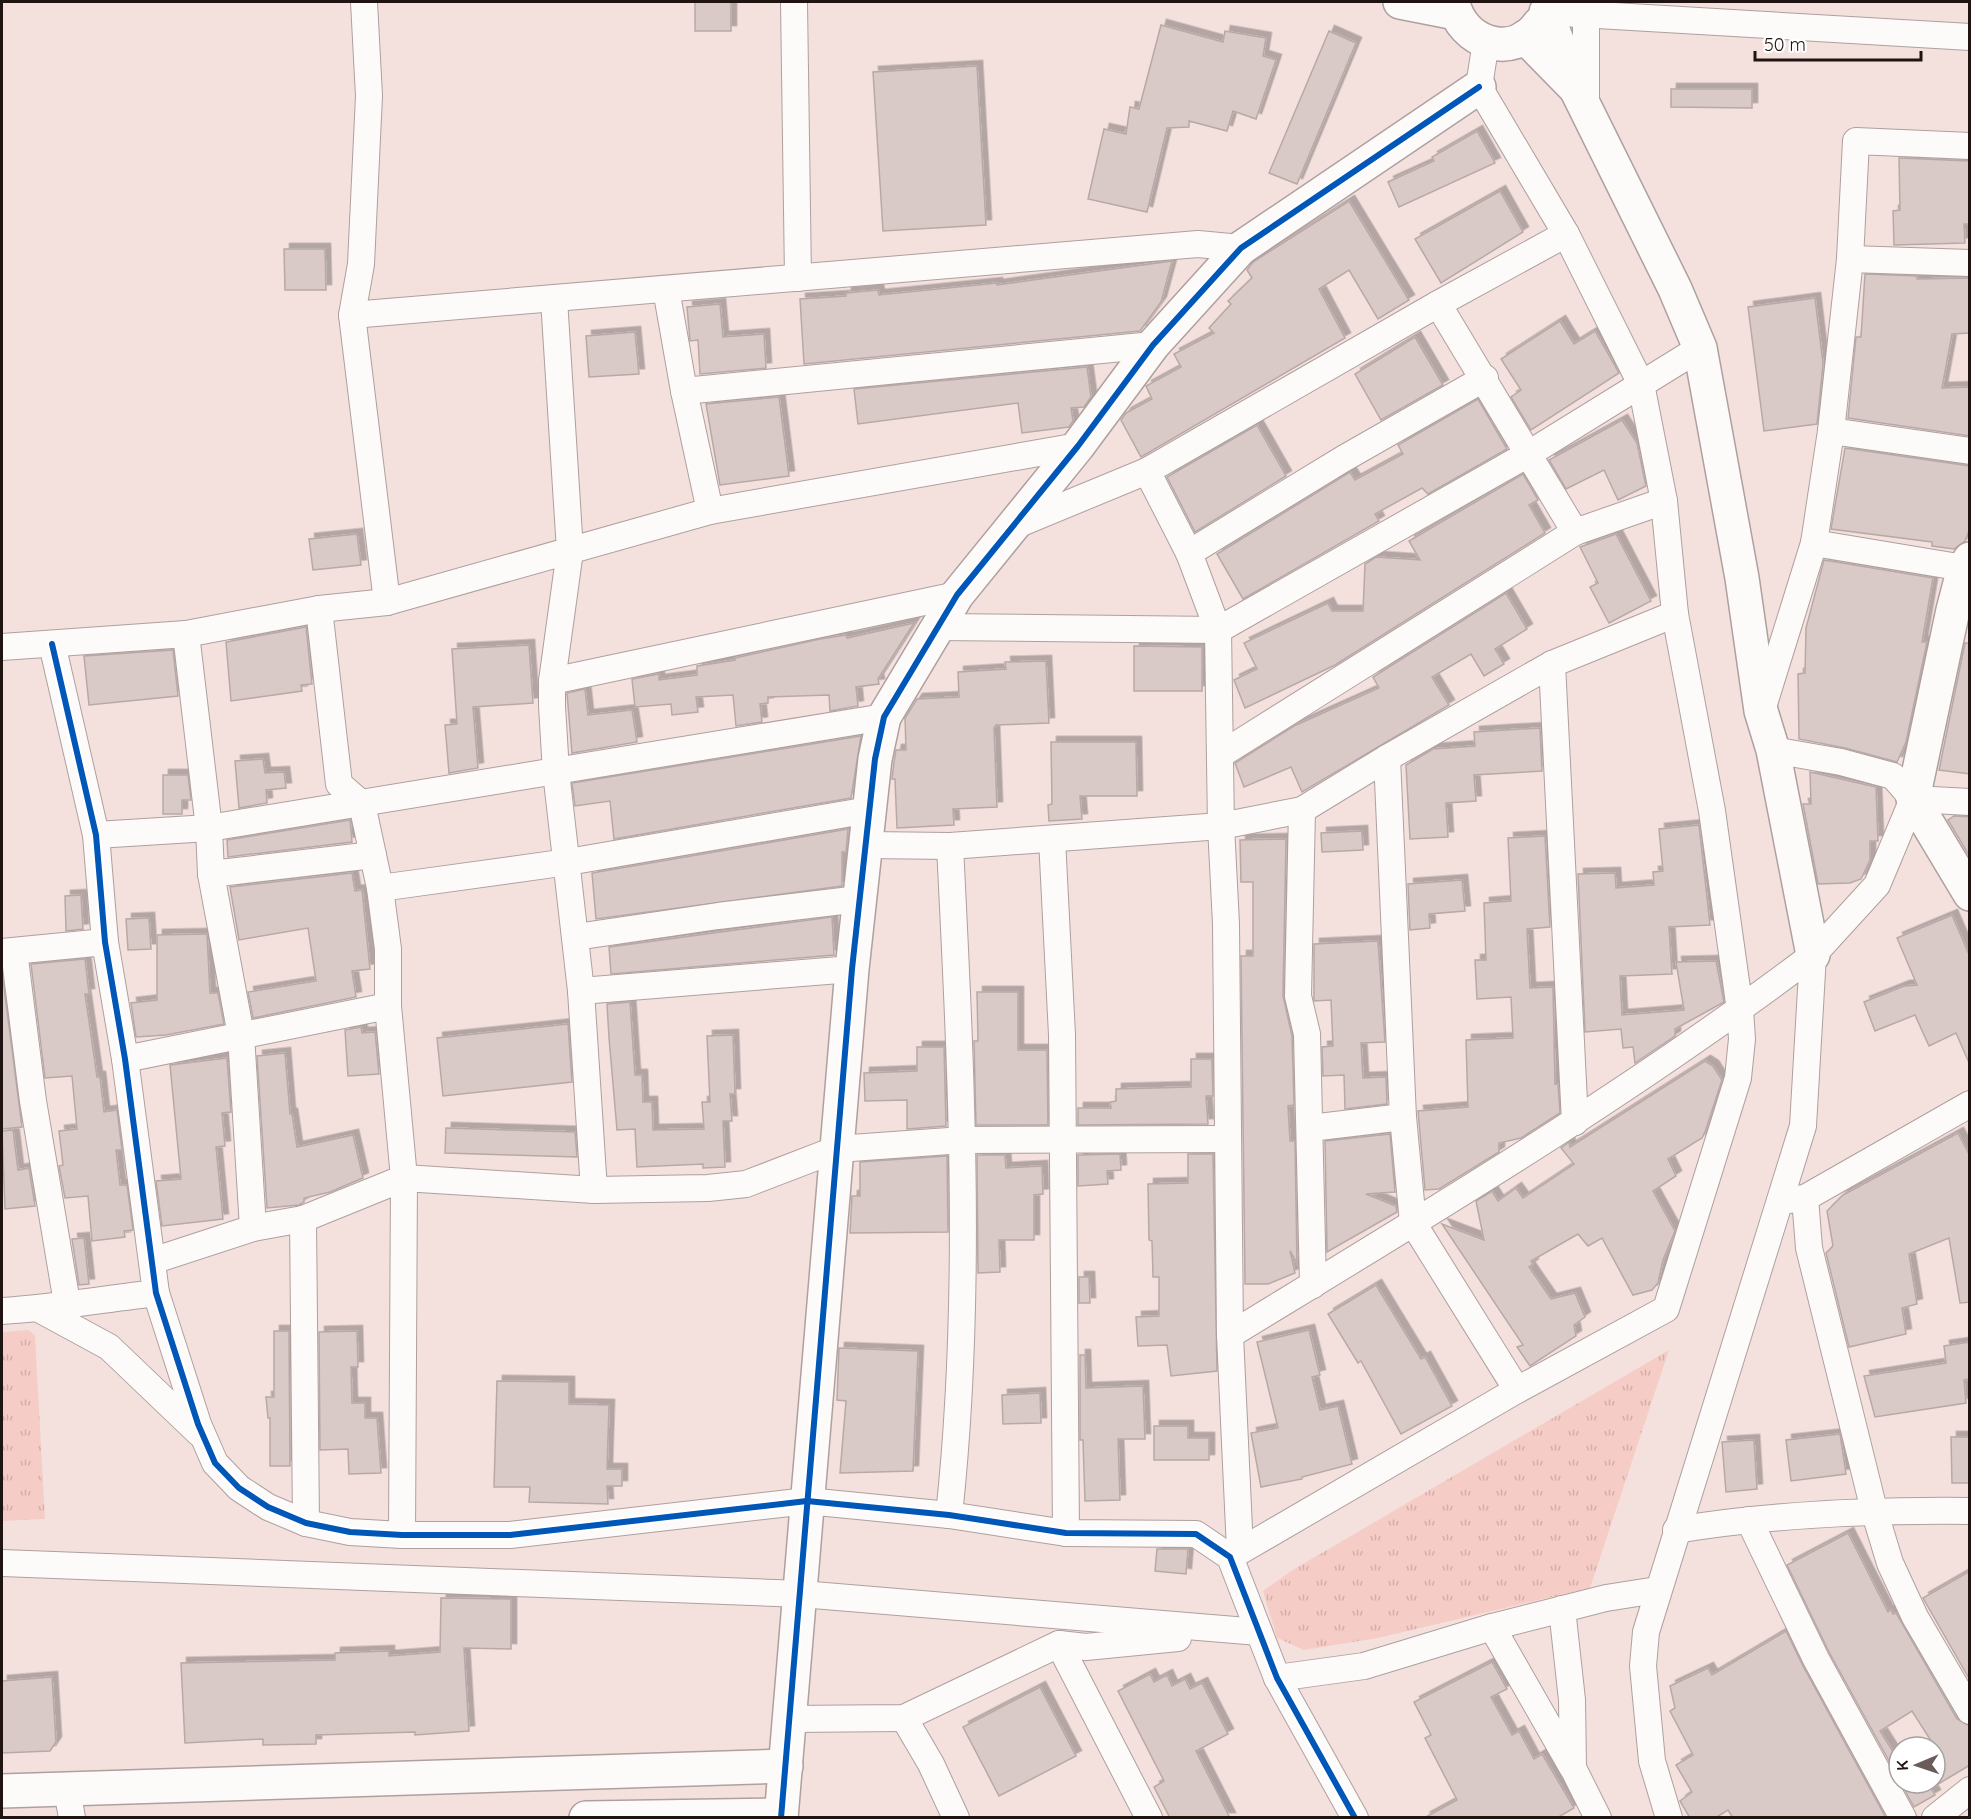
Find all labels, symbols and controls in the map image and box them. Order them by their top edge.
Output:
scale bar [1755,24,1922,62]
text: 50 m [1764,33,1806,56]
north arrow [1887,1735,1947,1795]
text: K [1892,1760,1912,1771]

